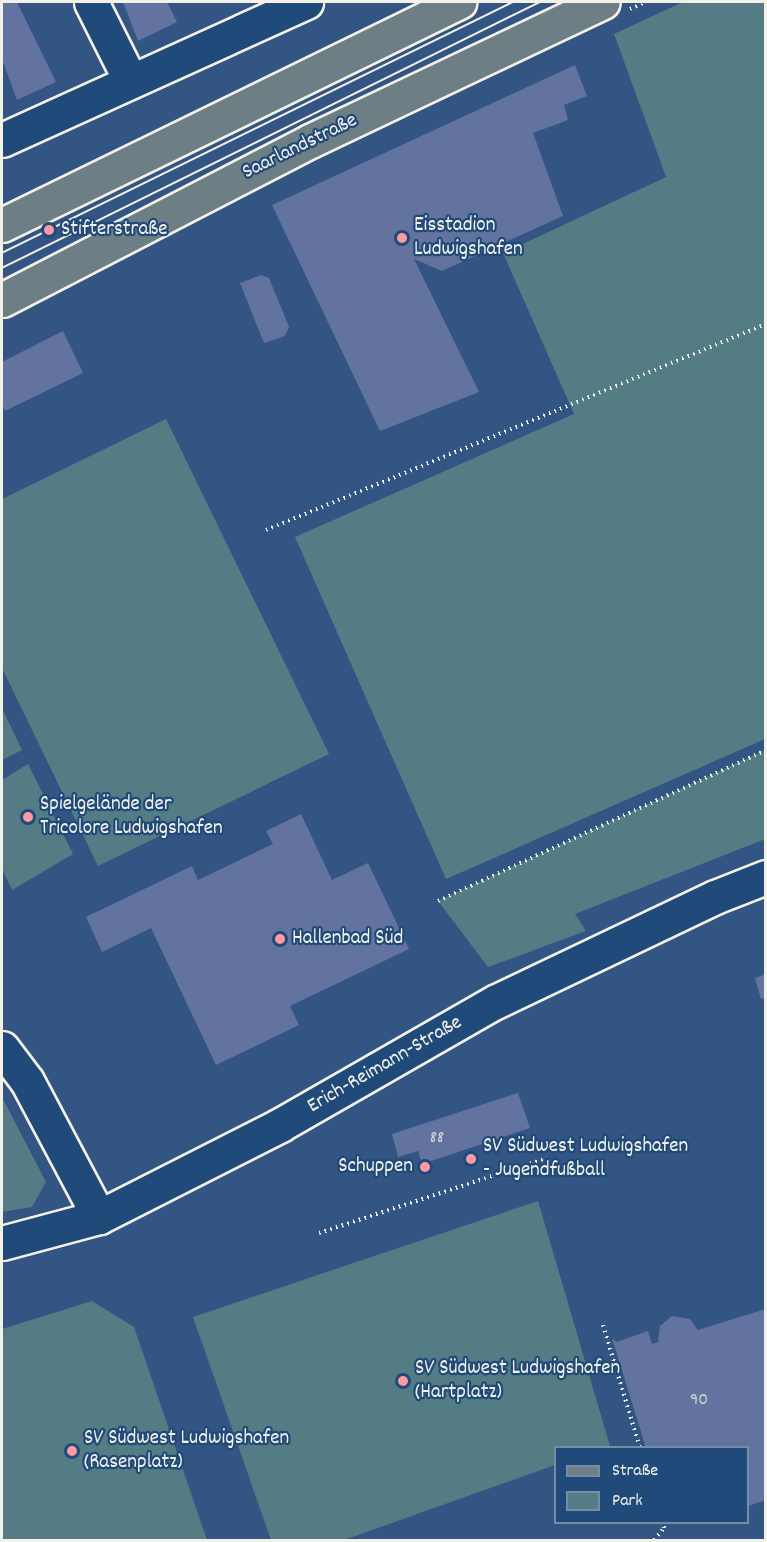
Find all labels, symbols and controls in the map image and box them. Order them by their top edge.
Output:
street label: Saarlandstraße [238,108,362,186]
place label: Eisstadion Ludwigshafen [414,213,523,263]
place label: Stifterstraße [61,217,167,243]
marker: Stifterstraße [42,223,56,237]
marker: Eisstadion Ludwigshafen [395,231,409,245]
place label: Spielgelände der Tricolore Ludwigshafen [40,792,223,842]
marker: Spielgelände der Tricolore Ludwigshafen [21,810,35,824]
place label: Hallenbad Süd [292,926,403,952]
marker: Hallenbad Süd [273,932,287,946]
street label: Erich-Reimann-Straße [303,1010,467,1120]
house number: 88 [430,1128,444,1150]
place label: SV Südwest Ludwigshafen - Jugendfußball [483,1134,688,1184]
marker: SV Südwest Ludwigshafen - Jugendfußball [464,1152,478,1166]
place label: Schuppen [338,1154,413,1180]
marker: Schuppen [418,1160,432,1174]
place label: SV Südwest Ludwigshafen (Hartplatz) [415,1356,620,1406]
marker: SV Südwest Ludwigshafen (Hartplatz) [396,1374,410,1388]
house number: 90 [690,1390,708,1412]
place label: SV Südwest Ludwigshafen (Rasenplatz) [84,1426,289,1476]
marker: SV Südwest Ludwigshafen (Rasenplatz) [65,1444,79,1458]
legend [554,1446,749,1524]
text: Straße [612,1459,658,1484]
text: Park [612,1489,643,1514]

